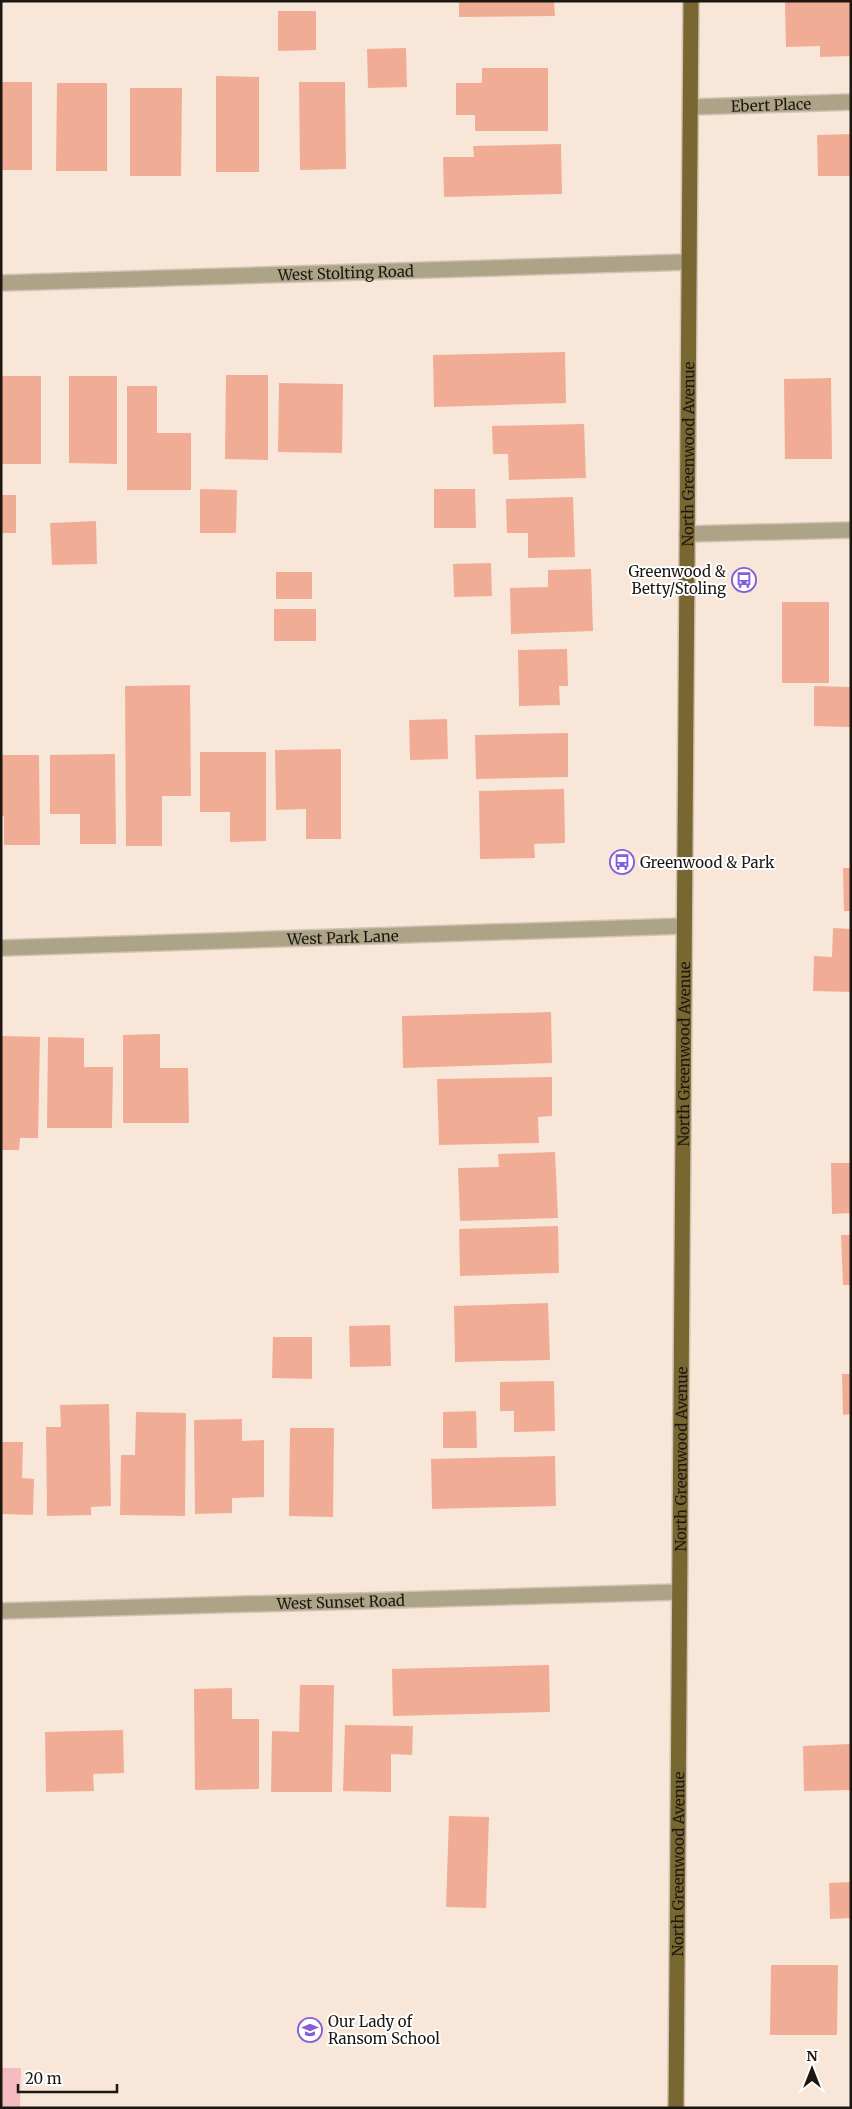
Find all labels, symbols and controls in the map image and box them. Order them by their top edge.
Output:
street label: Ebert Place [730,94,812,115]
street label: West Stolting Road [276,261,414,284]
street label: North Greenwood Avenue [678,361,698,547]
place label: Greenwood & Betty/Stoling [629,562,727,598]
bus stop icon: Greenwood & Betty/Stoling [731,567,757,593]
bus stop icon: Greenwood & Park [609,849,635,875]
place label: Greenwood & Park [640,853,775,872]
street label: West Park Lane [286,926,399,948]
street label: North Greenwood Avenue [673,961,694,1147]
street label: North Greenwood Avenue [670,1366,691,1552]
street label: West Sunset Road [276,1590,405,1613]
street label: North Greenwood Avenue [668,1771,688,1957]
place label: Our Lady of Ransom School [328,2012,440,2048]
school or university icon: Our Lady of Ransom School [297,2017,323,2043]
north arrow [787,2044,837,2094]
text: N [806,2047,818,2065]
scale bar [18,2062,116,2094]
text: 20 m [25,2069,62,2088]

